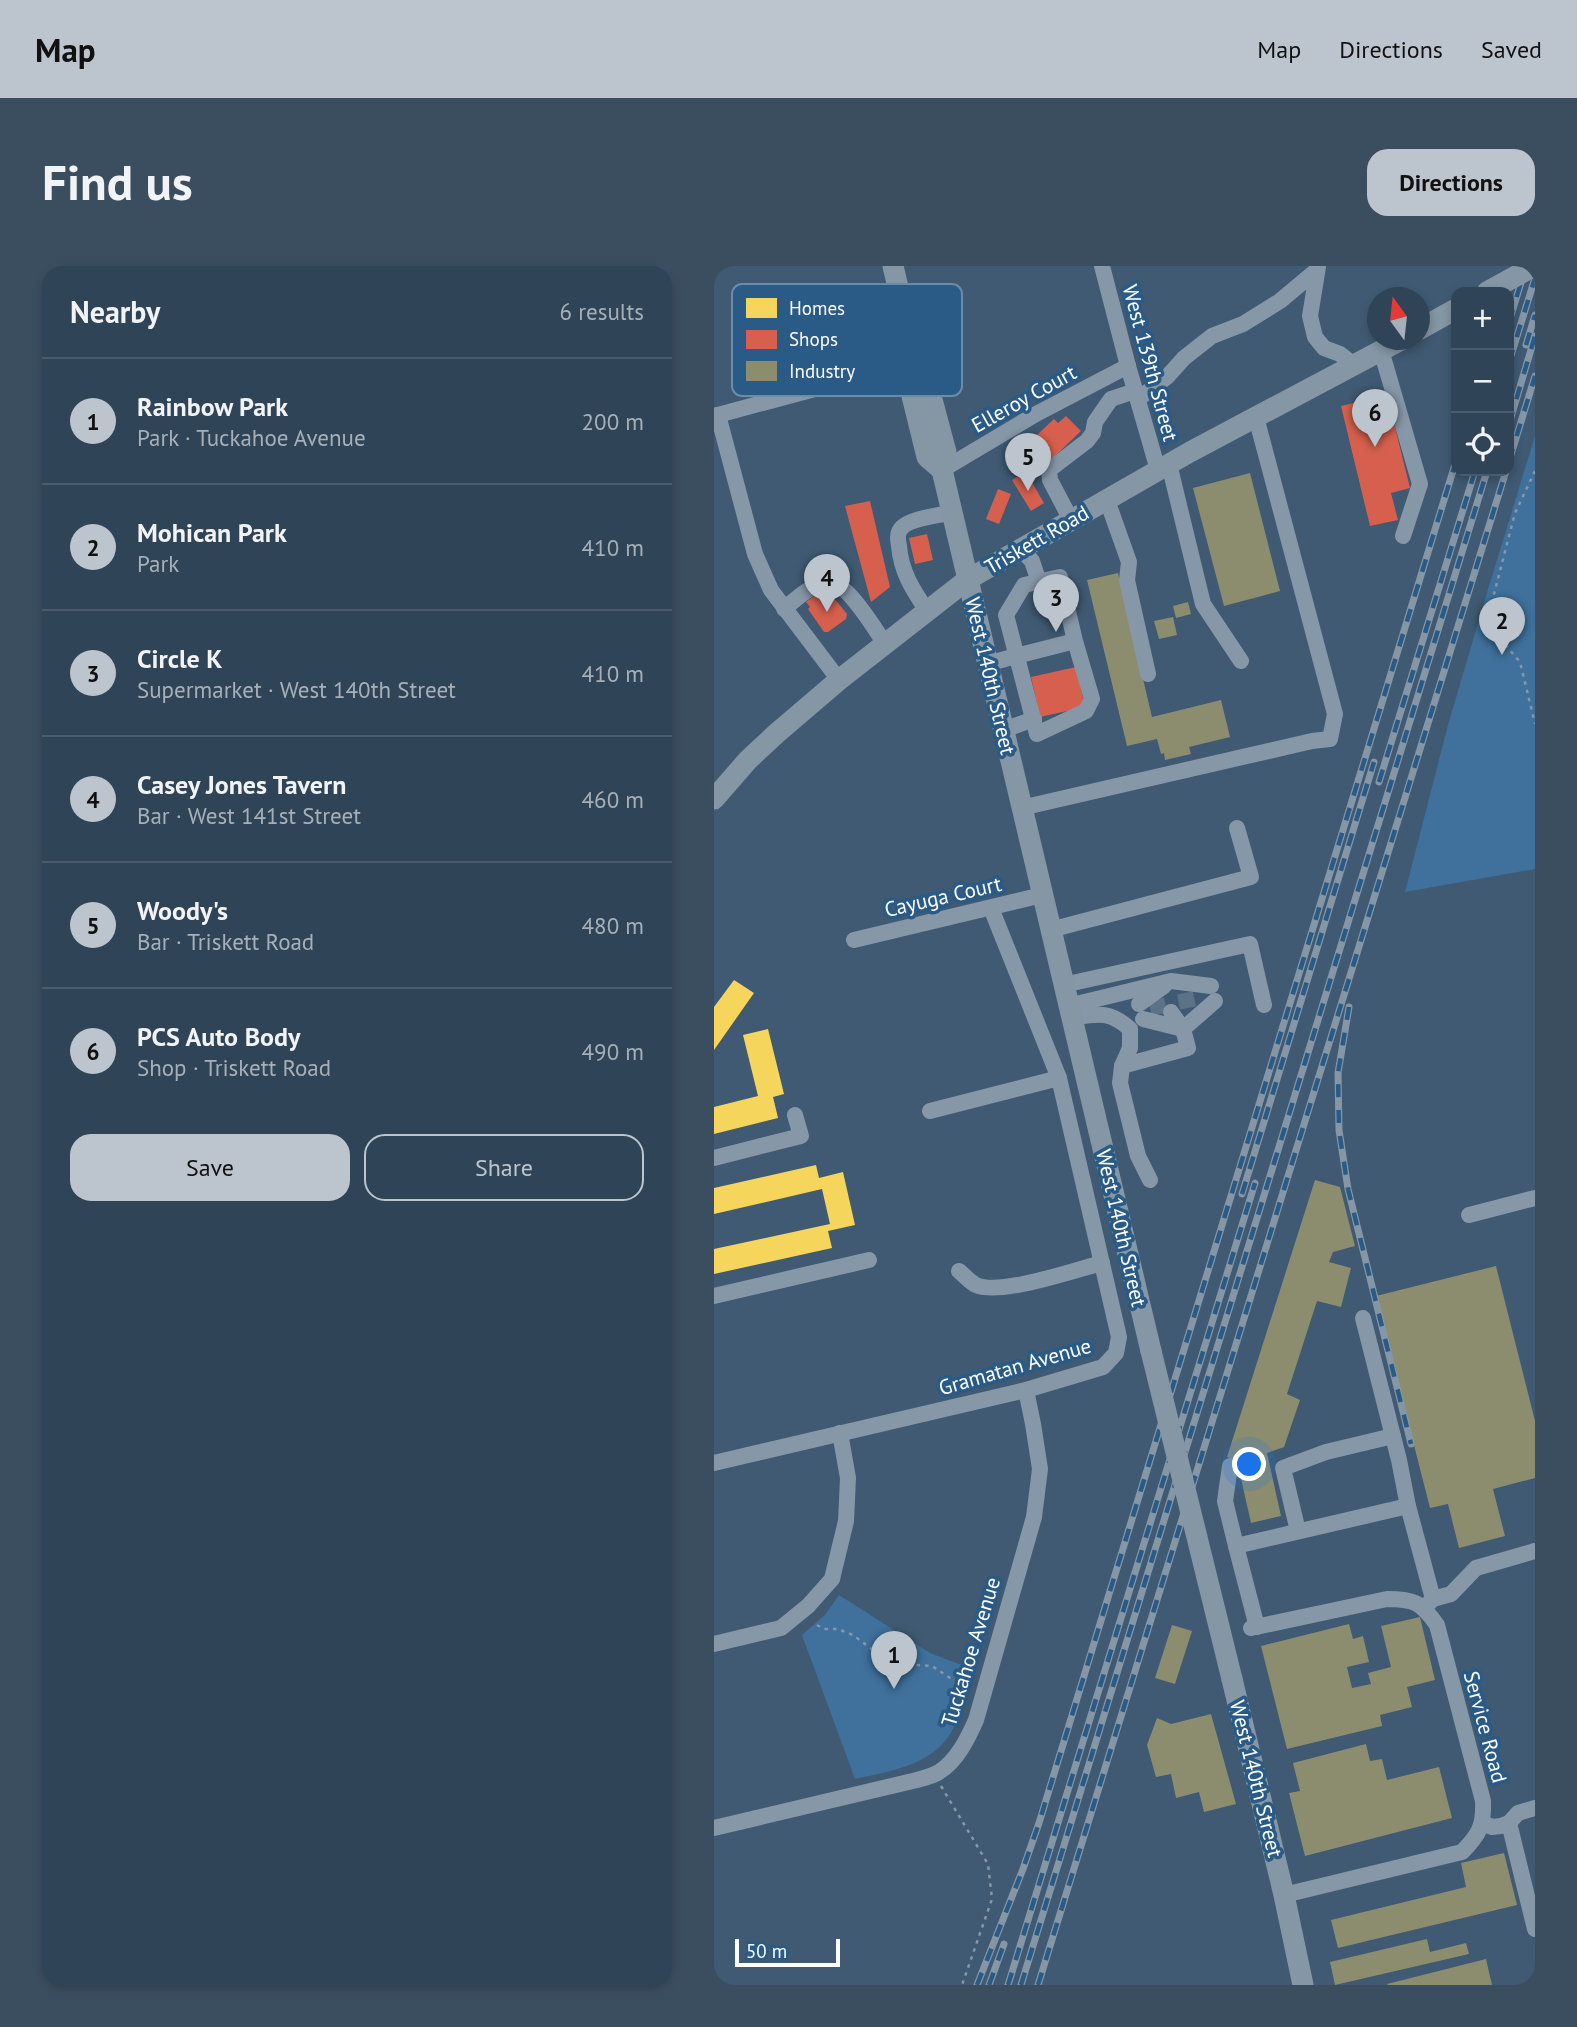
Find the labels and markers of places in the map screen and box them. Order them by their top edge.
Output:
pin: 6 [1352,389,1398,447]
pin: 5 [1005,433,1051,491]
pin: 4 [804,554,850,612]
pin: 3 [1033,574,1079,632]
pin: 2 [1479,597,1525,655]
pin: 1 [871,1631,917,1689]

